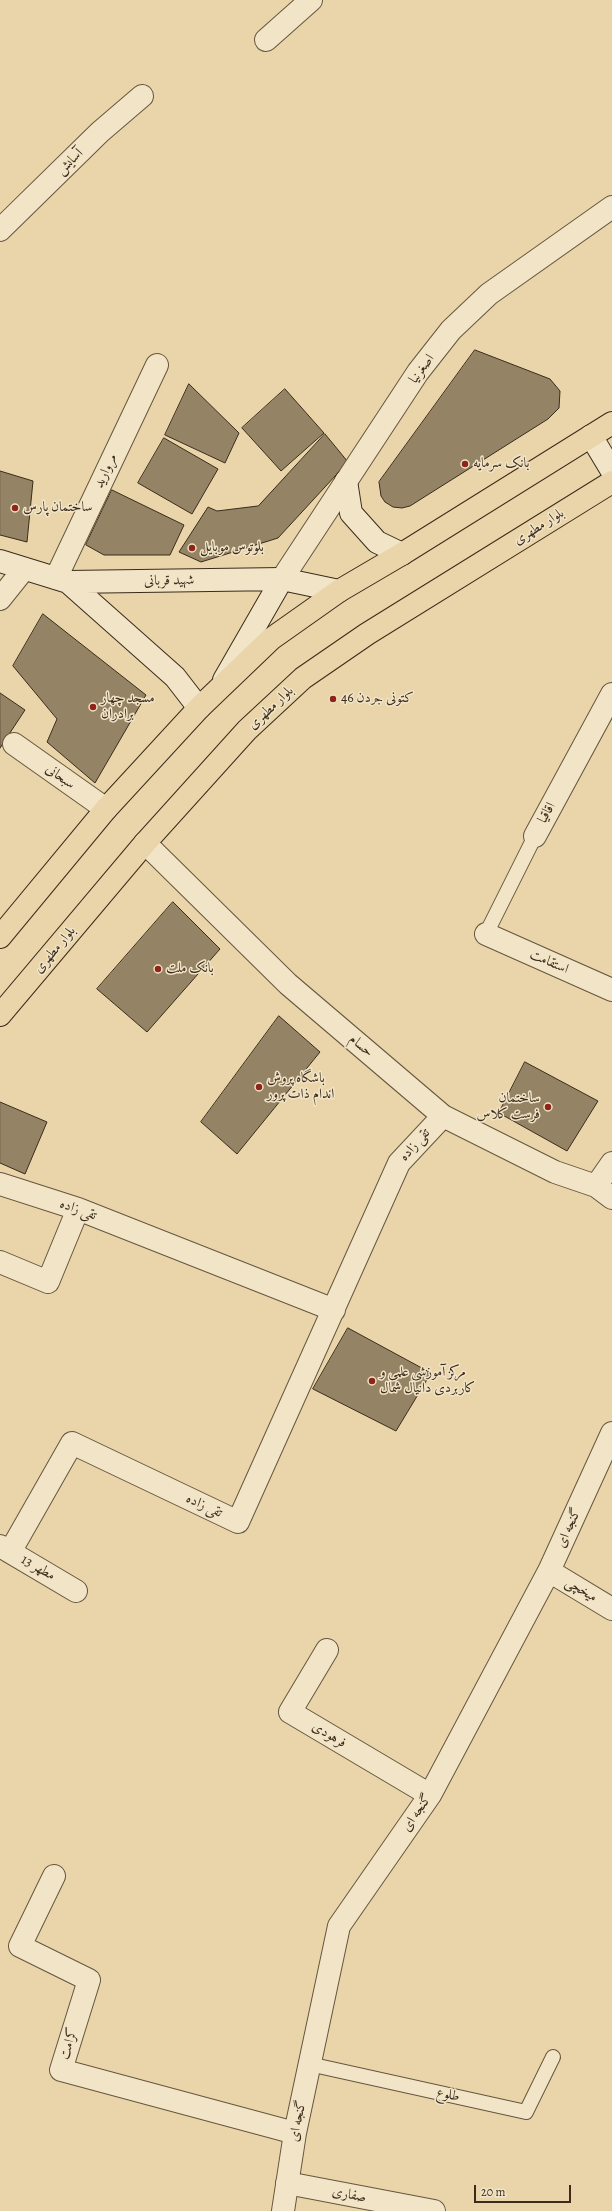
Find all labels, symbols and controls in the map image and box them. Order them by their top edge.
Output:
street label: آسایش [53,145,87,179]
street label: اصغرنیا [406,351,438,387]
street label: مروارید [91,451,121,491]
place label: بانک سرمایه [473,456,529,472]
marker: بانک سرمایه [460,459,470,469]
place label: ساختمان پارس [23,500,93,516]
marker: ساختمان پارس [10,503,20,513]
street label: بلوار مطهری [511,505,567,549]
place label: بلوتوس موبایل [200,540,264,556]
marker: بلوتوس موبایل [187,543,197,553]
street label: شهید قربانی [144,572,194,590]
street label: بلوار مطهری [245,683,297,733]
place label: مسجد چهار برادران [101,691,155,724]
place label: کتونی جردن 46 [341,691,414,707]
marker: کتونی جردن 46 [328,694,338,704]
marker: مسجد چهار برادران [88,702,98,712]
street label: سبحانی [42,761,78,793]
street label: اقاقیا [535,800,559,826]
street label: بلوار مطهری [31,923,79,977]
street label: استقامت [527,946,571,978]
place label: بانک ملت [166,961,214,977]
marker: بانک ملت [153,964,163,974]
street label: حسام [345,1031,377,1061]
place label: باشگاه پروش اندام ذات پرور [267,1071,334,1104]
marker: باشگاه پروش اندام ذات پرور [254,1082,264,1092]
place label: ساختمان فرست کلاس [477,1091,540,1124]
marker: ساختمان فرست کلاس [543,1102,553,1112]
street label: تقی زاده [396,1125,434,1165]
street label: تقی زاده [57,1196,99,1224]
place label: مرکز آموزشی علمی و کاربردی دانیال شمال [380,1365,475,1398]
marker: مرکز آموزشی علمی و کاربردی دانیال شمال [367,1376,377,1386]
street label: تقی زاده [183,1490,225,1522]
street label: گنجه ای [553,1505,585,1551]
street label: مطهر 13 [18,1552,58,1584]
street label: میخچی [562,1574,600,1606]
street label: فرهودی [309,1718,349,1752]
street label: گنجه ای [398,1791,436,1835]
street label: کرامت [56,2026,82,2062]
street label: طلوع [435,2084,461,2106]
street label: گنجه ای [286,2099,310,2143]
scale bar [476,2177,573,2203]
street label: صفاری [330,2183,368,2207]
text: 20 m [481,2184,505,2200]

